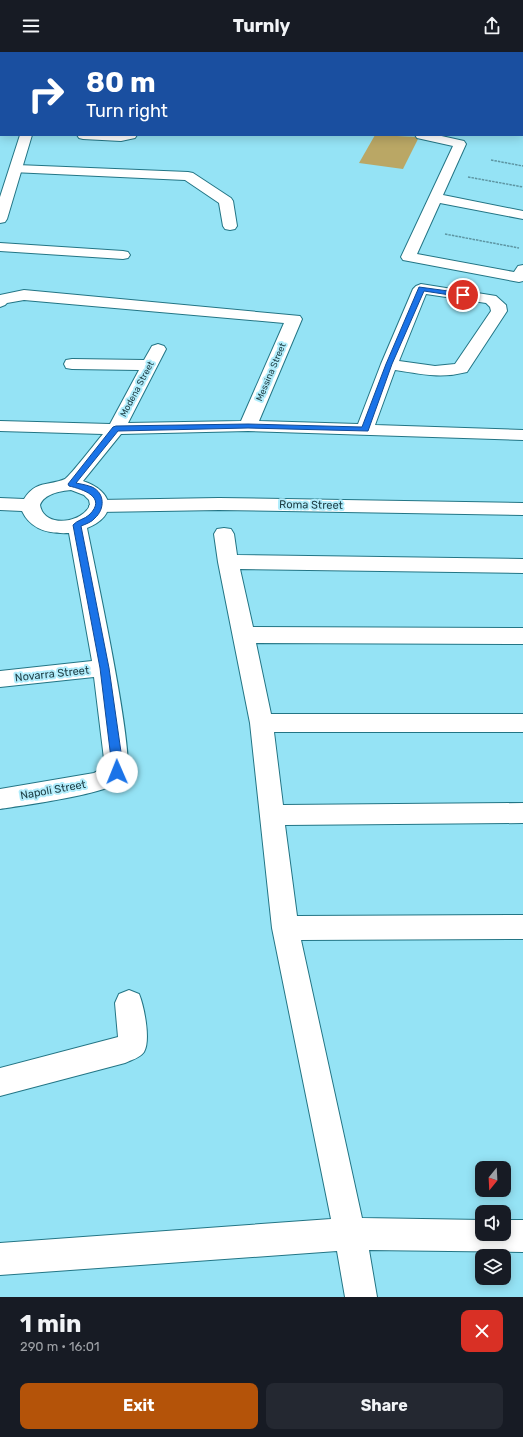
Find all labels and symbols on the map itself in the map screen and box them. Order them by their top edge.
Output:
pin [446,278,480,312]
street label: Messina Street [254,341,288,403]
street label: Modena Street [118,359,156,418]
street label: Roma Street [279,498,344,512]
street label: Novarra Street [14,664,90,684]
position arrow [96,751,138,793]
street label: Napoli Street [19,778,88,802]
north arrow [475,1161,511,1197]

